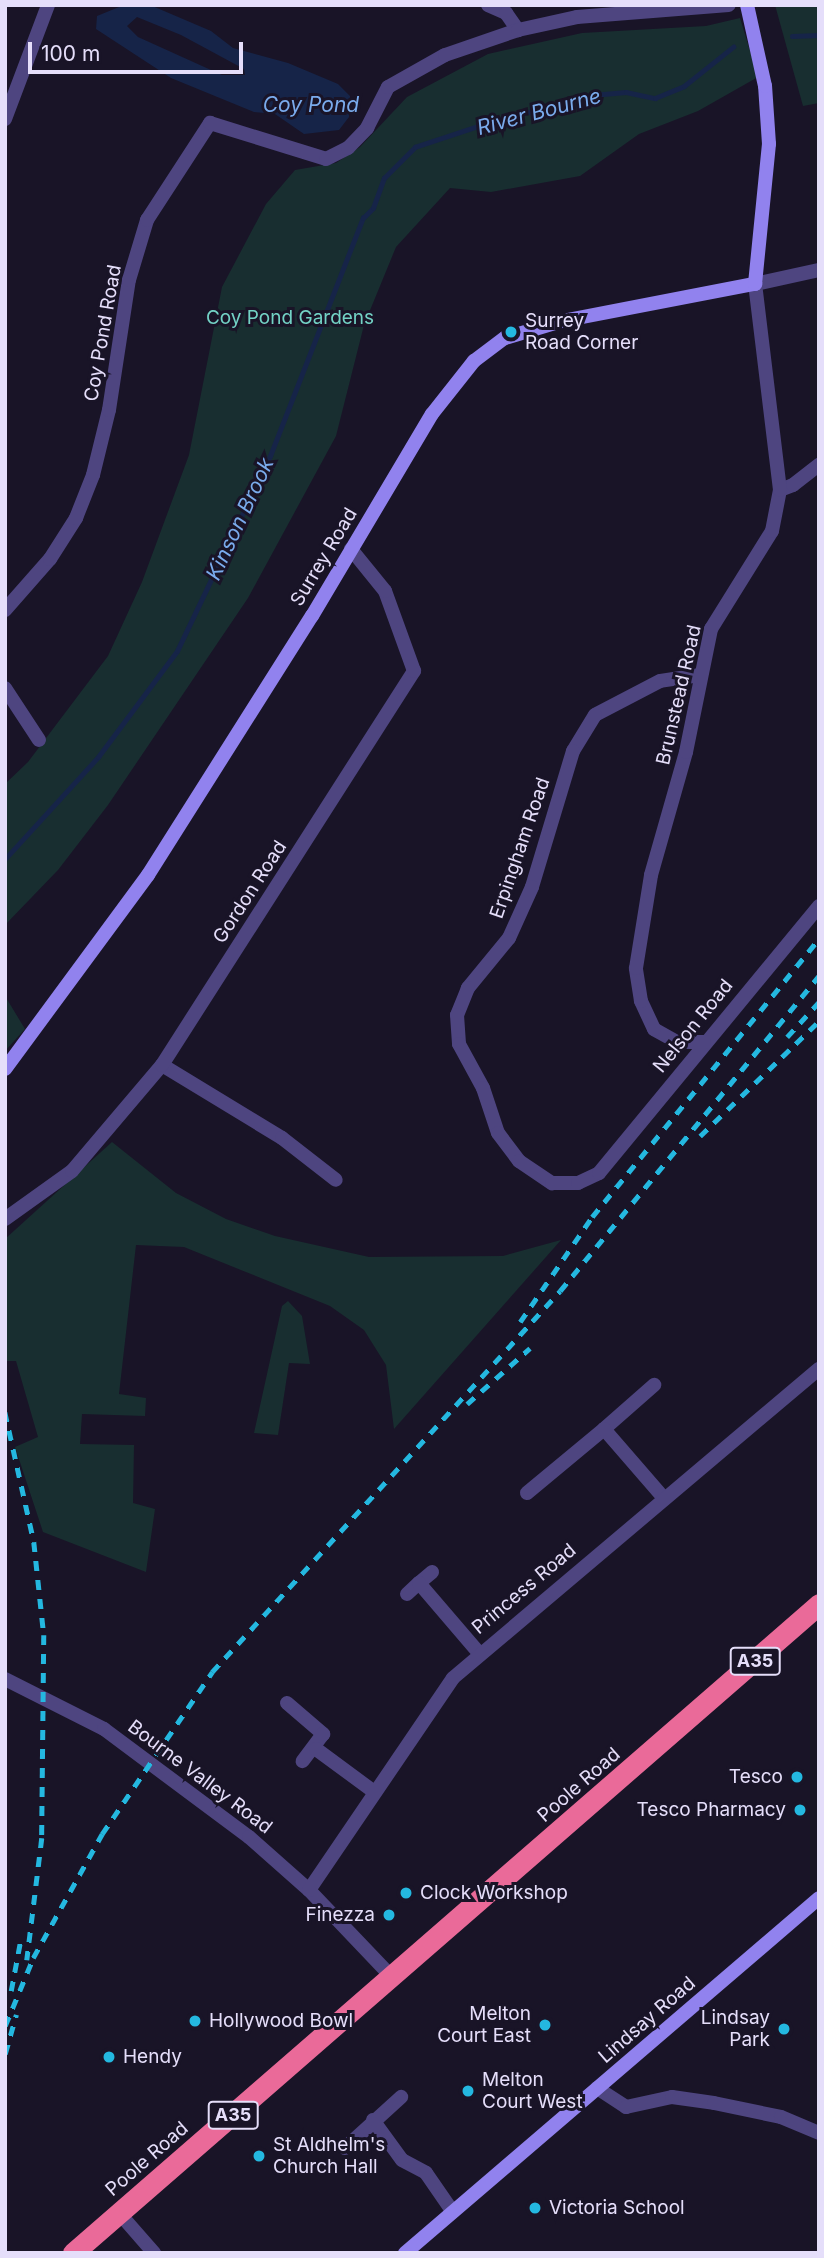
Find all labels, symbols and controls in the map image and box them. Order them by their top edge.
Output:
scale bar [32,28,247,72]
text: 100 m [41,41,100,66]
water label: River Bourne [474,83,604,141]
water label: Coy Pond [263,92,359,118]
street label: Coy Pond Road [80,263,126,403]
park label: Coy Pond Gardens [206,307,374,329]
place label: Surrey Road Corner [525,310,638,354]
marker: Surrey Road Corner [503,324,519,340]
water label: Kinson Brook [201,454,279,584]
street label: Surrey Road [286,504,362,610]
street label: Brunstead Road [652,623,706,767]
street label: Erpingham Road [485,774,555,922]
street label: Gordon Road [208,836,292,948]
street label: Nelson Road [648,975,738,1077]
street label: Princess Road [467,1539,581,1639]
road number: A35 [729,1646,781,1676]
street label: Bourne Valley Road [123,1715,277,1839]
street label: Poole Road [533,1743,625,1827]
place label: Tesco [729,1766,783,1788]
marker: Tesco [789,1769,805,1785]
place label: Tesco Pharmacy [637,1799,786,1821]
marker: Tesco Pharmacy [792,1802,808,1818]
place label: Clock Workshop [420,1882,568,1904]
marker: Clock Workshop [398,1885,414,1901]
place label: Finezza [306,1904,375,1926]
marker: Finezza [381,1907,397,1923]
street label: Lindsay Road [594,1972,700,2068]
place label: Melton Court East [437,2003,531,2047]
place label: Lindsay Park [701,2007,770,2051]
place label: Hollywood Bowl [209,2010,353,2032]
marker: Hollywood Bowl [187,2013,203,2029]
marker: Melton Court East [537,2017,553,2033]
marker: Lindsay Park [776,2021,792,2037]
place label: Hendy [123,2046,182,2068]
marker: Hendy [101,2049,117,2065]
place label: Melton Court West [482,2069,583,2113]
marker: Melton Court West [460,2083,476,2099]
road number: A35 [207,2101,259,2130]
street label: Poole Road [101,2117,193,2201]
place label: St Aldhelm's Church Hall [273,2134,385,2178]
marker: St Aldhelm's Church Hall [251,2148,267,2164]
place label: Victoria School [549,2197,685,2219]
marker: Victoria School [527,2200,543,2216]

